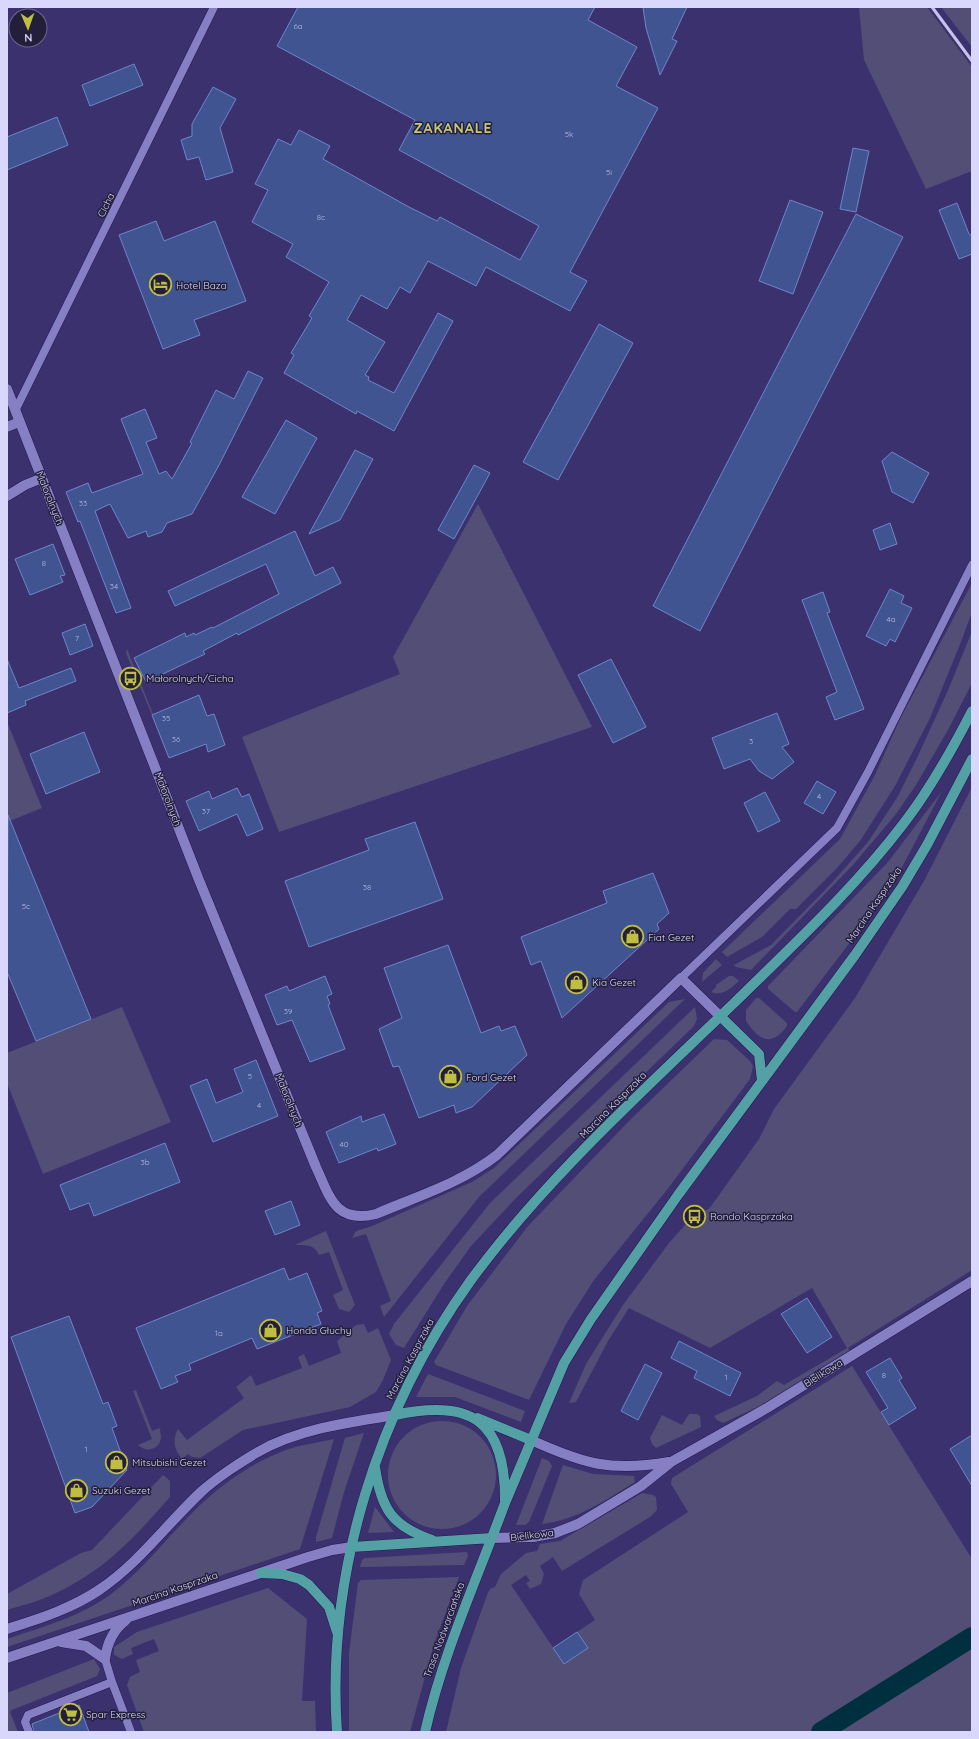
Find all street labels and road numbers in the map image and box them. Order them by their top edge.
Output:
street label: Cicha [95,191,117,219]
street label: Małorolnych [33,469,67,527]
street label: Małorolnych [152,770,184,828]
street label: Marcina Kasprzaka [844,864,904,946]
street label: Marcina Kasprzaka [577,1069,649,1141]
street label: Małorolnych [272,1071,306,1129]
street label: Marcina Kasprzaka [383,1316,437,1402]
street label: Bielikowa [801,1356,845,1390]
street label: Bielikowa [510,1526,554,1544]
street label: Marcina Kasprzaka [131,1568,219,1610]
street label: Trasa Nadwarciańska [421,1580,467,1680]

